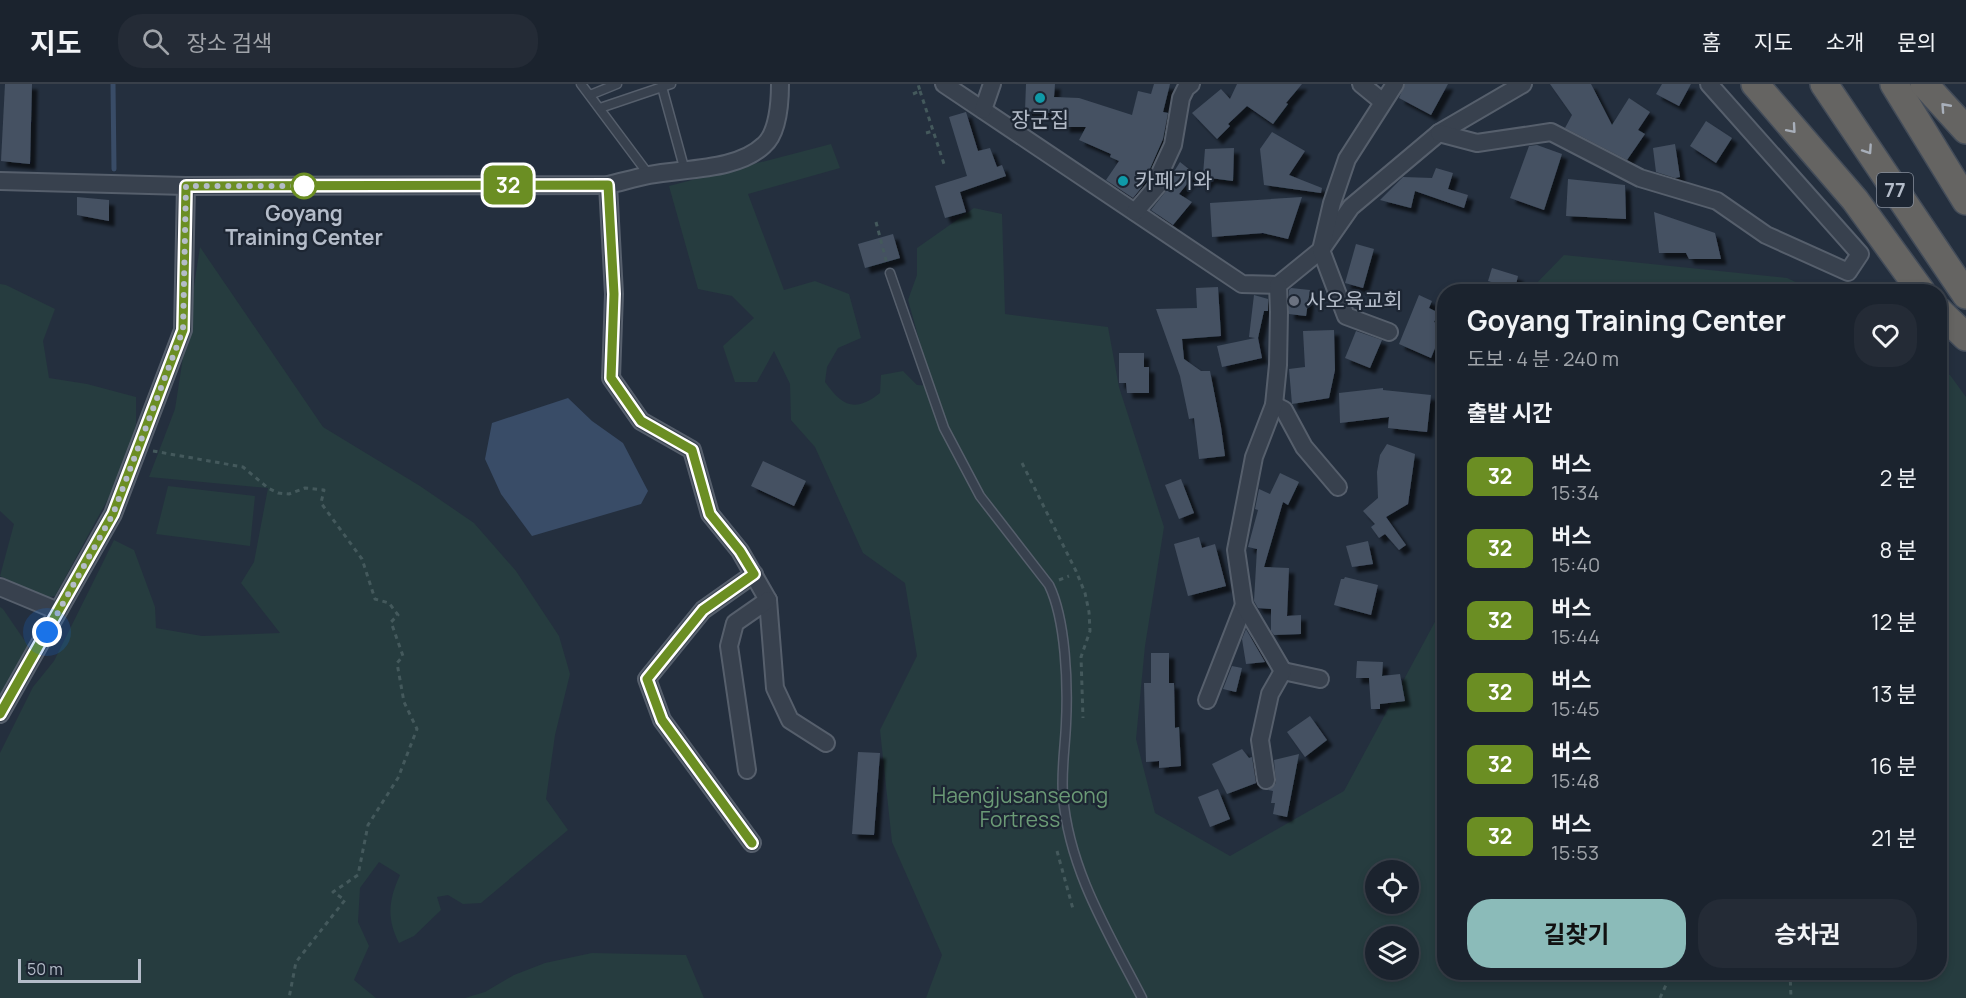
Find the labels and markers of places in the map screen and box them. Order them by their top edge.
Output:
marker: 장군집 [1033,91,1047,105]
place label: 장군집 [1011,105,1069,133]
place label: 카페기와 [1135,166,1212,194]
marker: Goyang Training Center [291,173,317,199]
marker: 카페기와 [1116,174,1130,188]
place label: Goyang Training Center [225,199,383,251]
place label: 사오육교회 [1306,286,1403,314]
marker: 사오육교회 [1287,294,1301,308]

